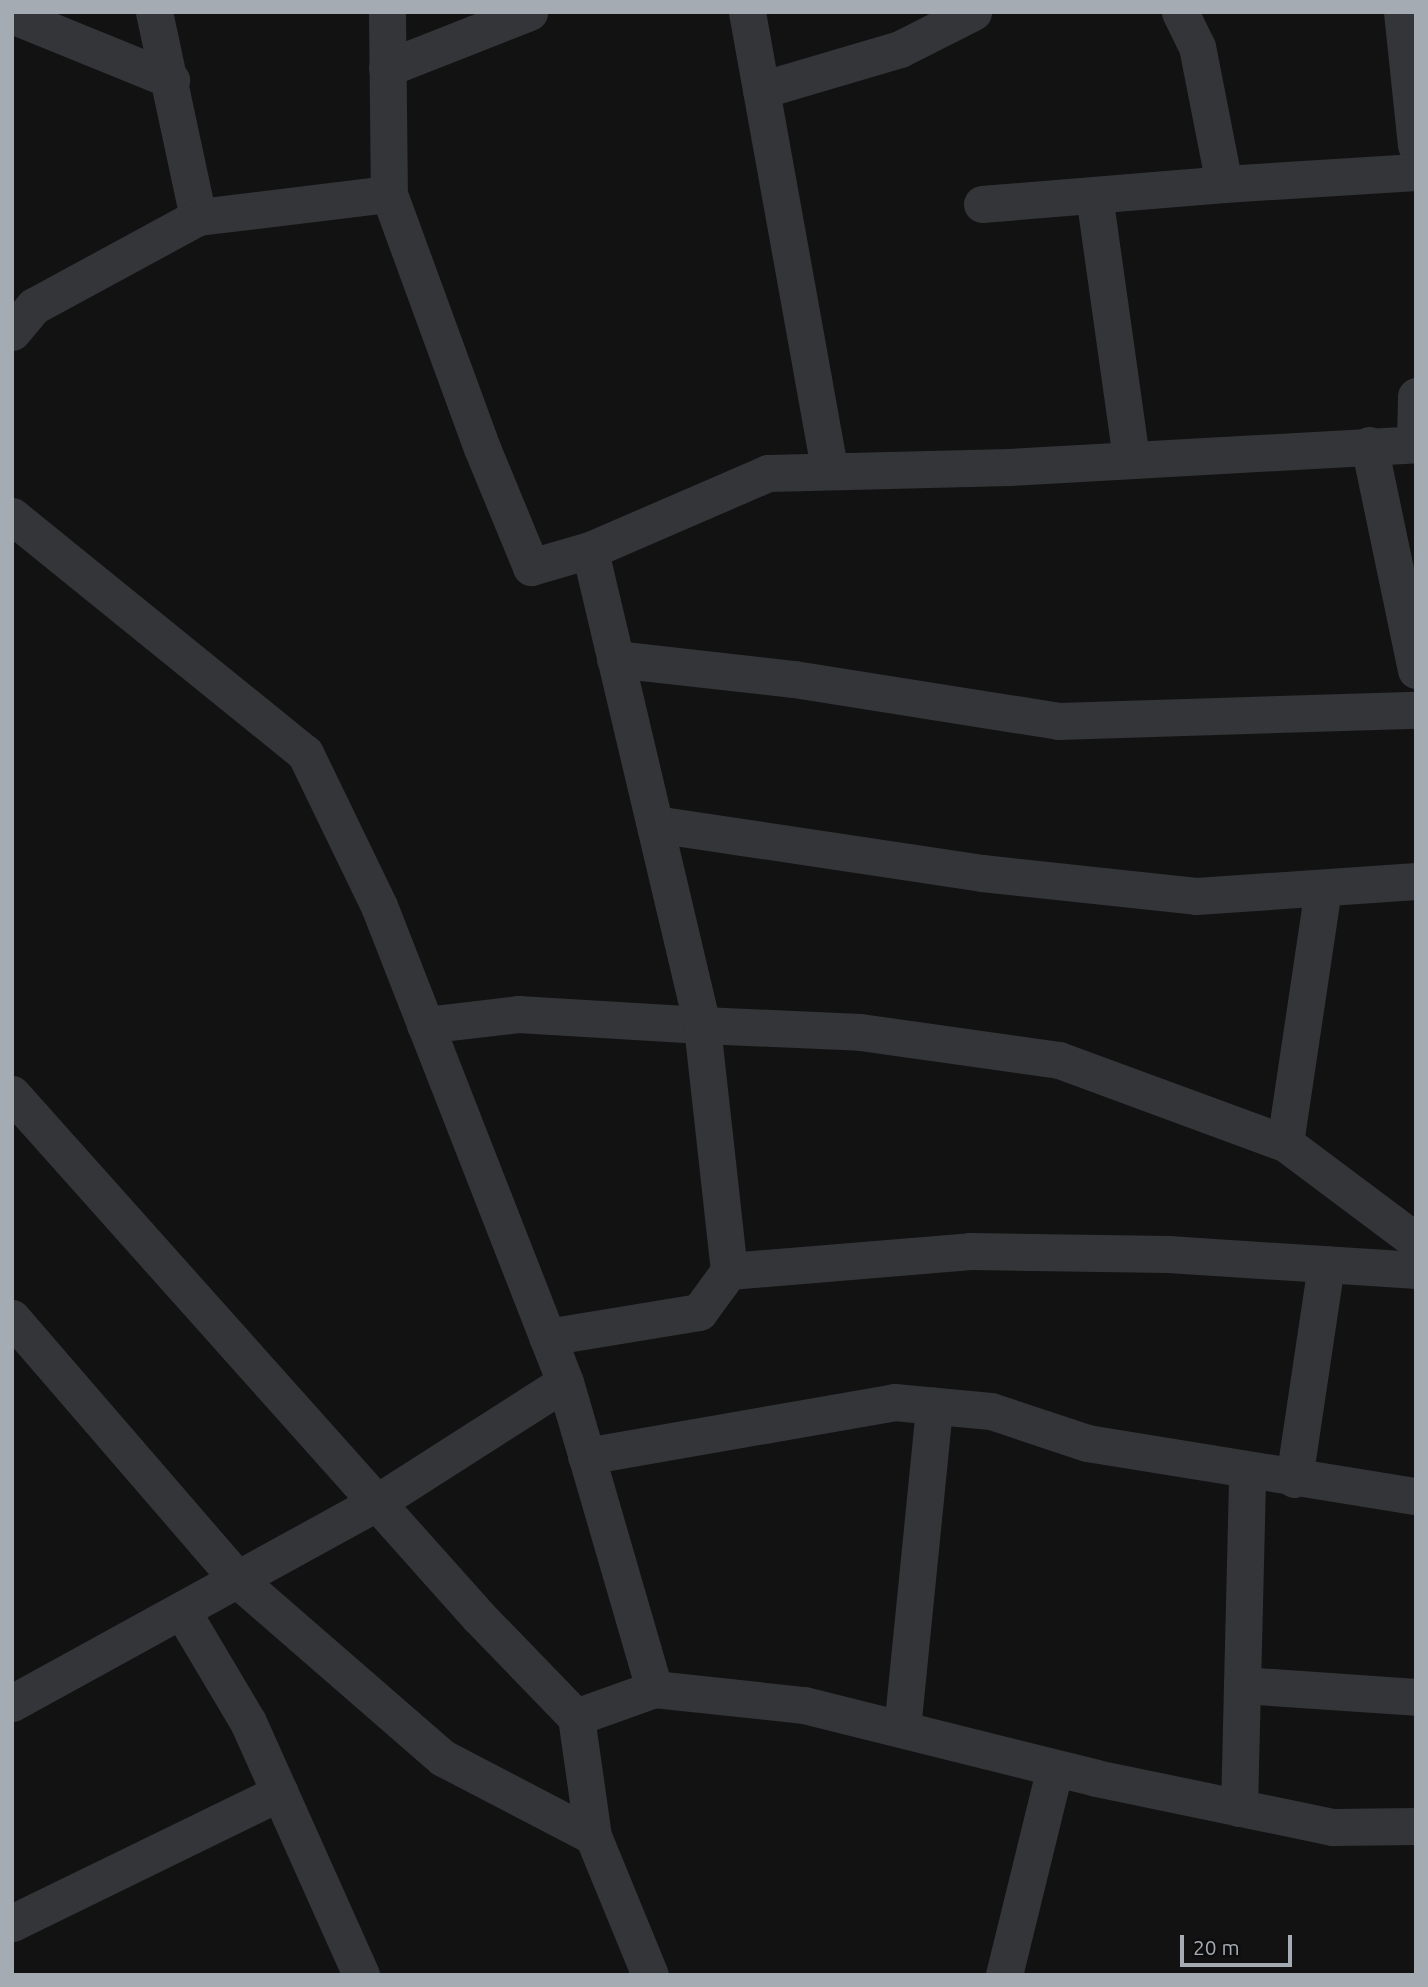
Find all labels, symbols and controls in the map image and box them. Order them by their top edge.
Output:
scale bar [1183,1920,1295,1964]
text: 20 m [1193,1935,1240,1959]

